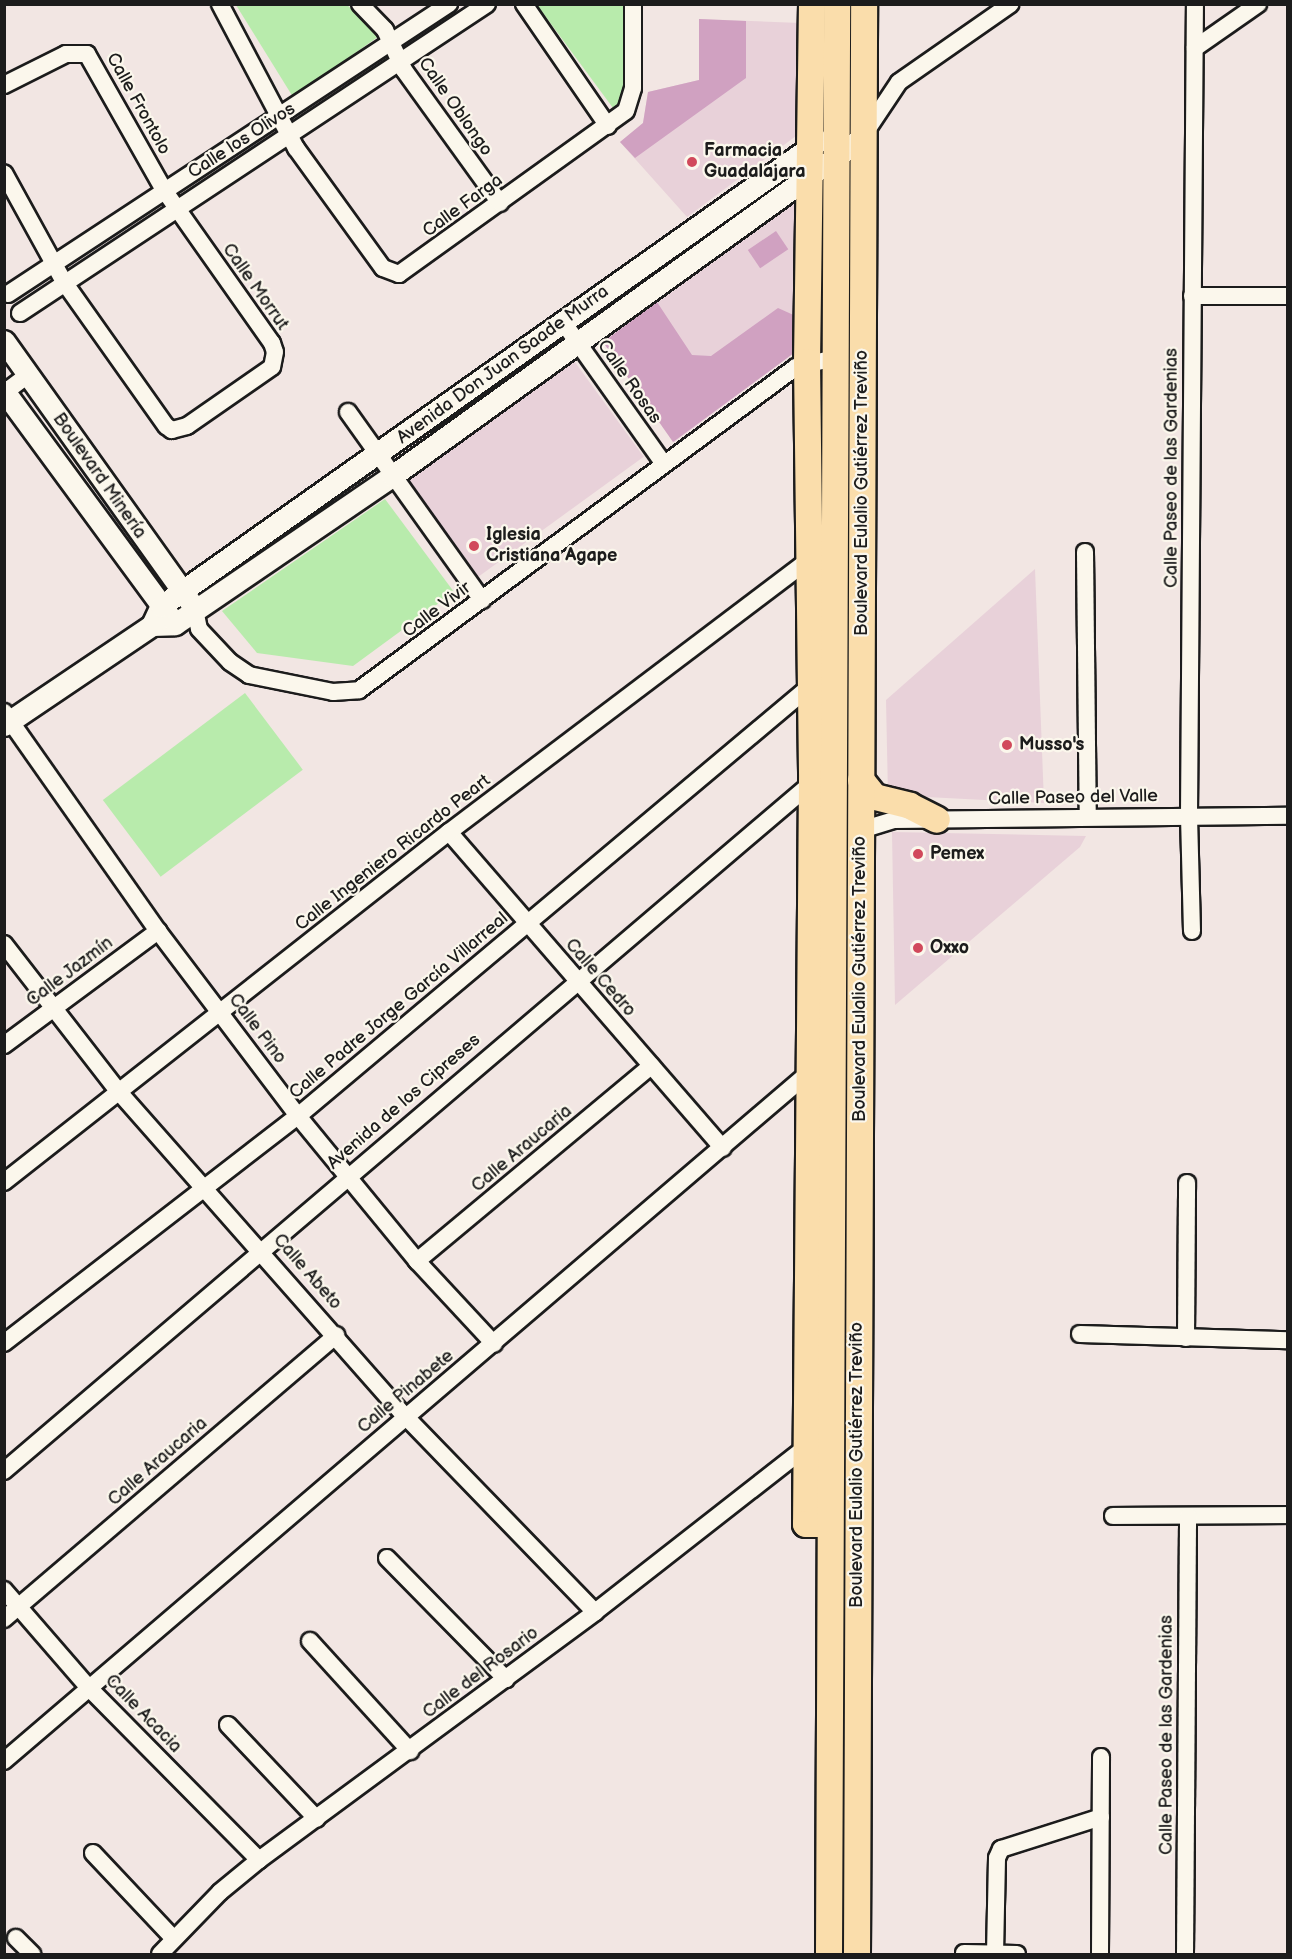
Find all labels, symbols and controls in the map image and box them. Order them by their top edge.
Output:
street label: Calle Frontolo [101,49,175,159]
street label: Calle Oblongo [413,54,497,160]
street label: Calle los Olivos [184,98,300,184]
place label: Farmacia Guadalajara [704,141,806,184]
marker: Farmacia Guadalajara [685,155,699,169]
street label: Calle Farga [419,170,507,242]
street label: Calle Morrut [217,240,293,334]
street label: Avenida Don Juan Saade Murra [392,281,614,449]
street label: Calle Rosas [592,336,666,428]
street label: Calle Paseo de las Gardenias [1161,348,1183,588]
street label: Boulevard Eulalio Gutiérrez Treviño [851,350,873,636]
street label: Boulevard Minería [48,409,150,543]
place label: Iglesia Cristiana Agape [486,525,617,568]
marker: Iglesia Cristiana Agape [467,539,481,553]
street label: Calle Vivir [398,577,476,643]
place label: Musso's [1019,734,1084,756]
marker: Musso's [1000,738,1014,752]
street label: Calle Ingeniero Ricardo Peart [291,770,495,936]
street label: Calle Paseo del Valle [988,786,1158,810]
street label: Boulevard Eulalio Gutiérrez Treviño [849,836,871,1122]
place label: Pemex [930,843,984,865]
marker: Pemex [911,847,925,861]
street label: Calle Padre Jorge García Villarreal [285,908,513,1104]
street label: Calle Jazmín [22,932,118,1012]
street label: Calle Cedro [560,934,640,1022]
place label: Oxxo [930,937,969,959]
marker: Oxxo [911,941,925,955]
street label: Calle Pino [224,990,290,1068]
street label: Avenida de los Cipreses [323,1030,485,1174]
street label: Calle Araucaria [467,1101,577,1197]
street label: Calle Abeto [268,1230,346,1314]
street label: Boulevard Eulalio Gutiérrez Treviño [846,1322,868,1608]
street label: Calle Pinabete [354,1346,458,1438]
street label: Calle Araucaria [104,1413,212,1511]
street label: Calle Paseo de las Gardenias [1156,1615,1178,1855]
street label: Calle del Rosario [419,1622,543,1724]
street label: Calle Acacia [100,1670,186,1758]

